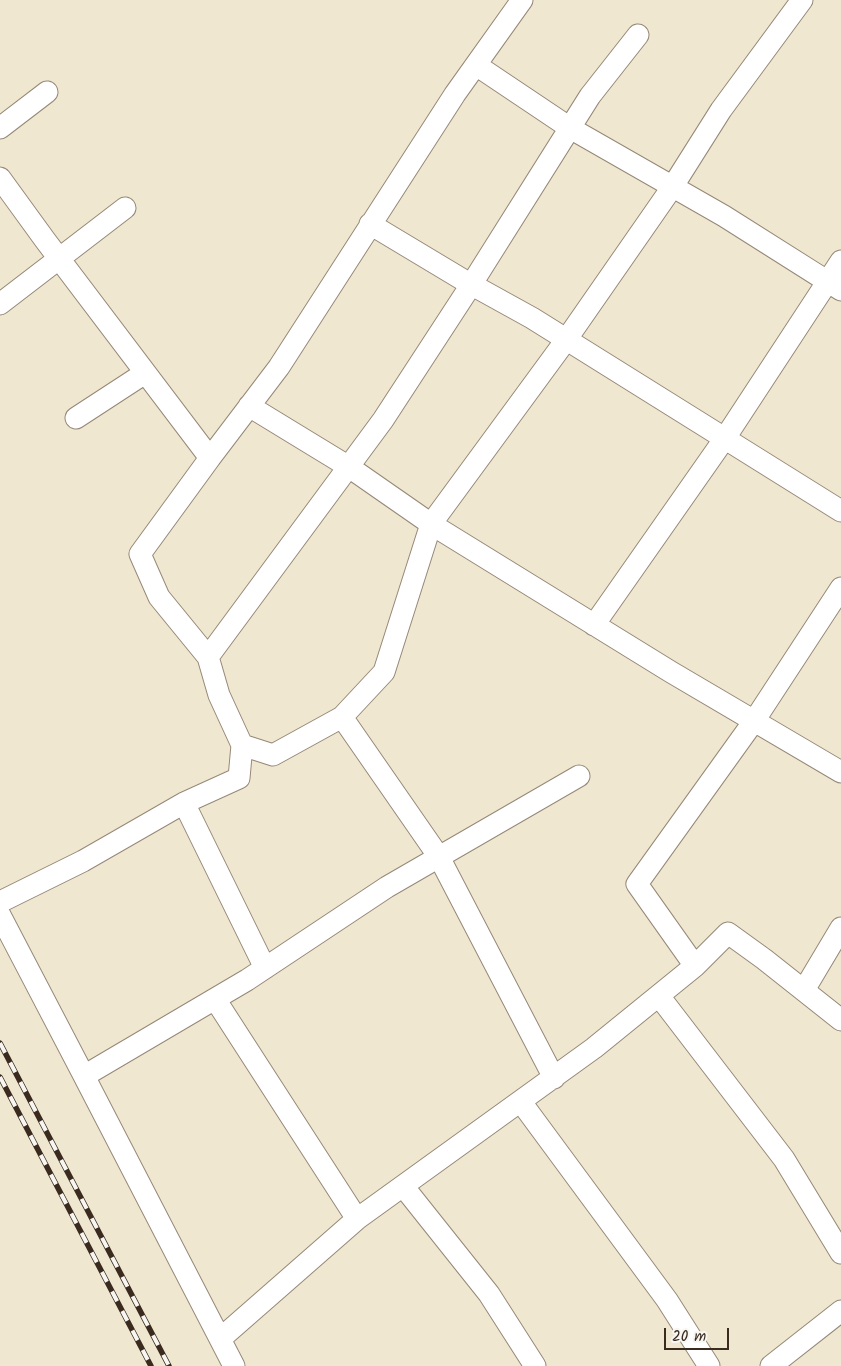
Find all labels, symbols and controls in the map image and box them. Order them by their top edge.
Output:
scale bar [666,1318,731,1350]
text: 20 m [672,1325,706,1349]

